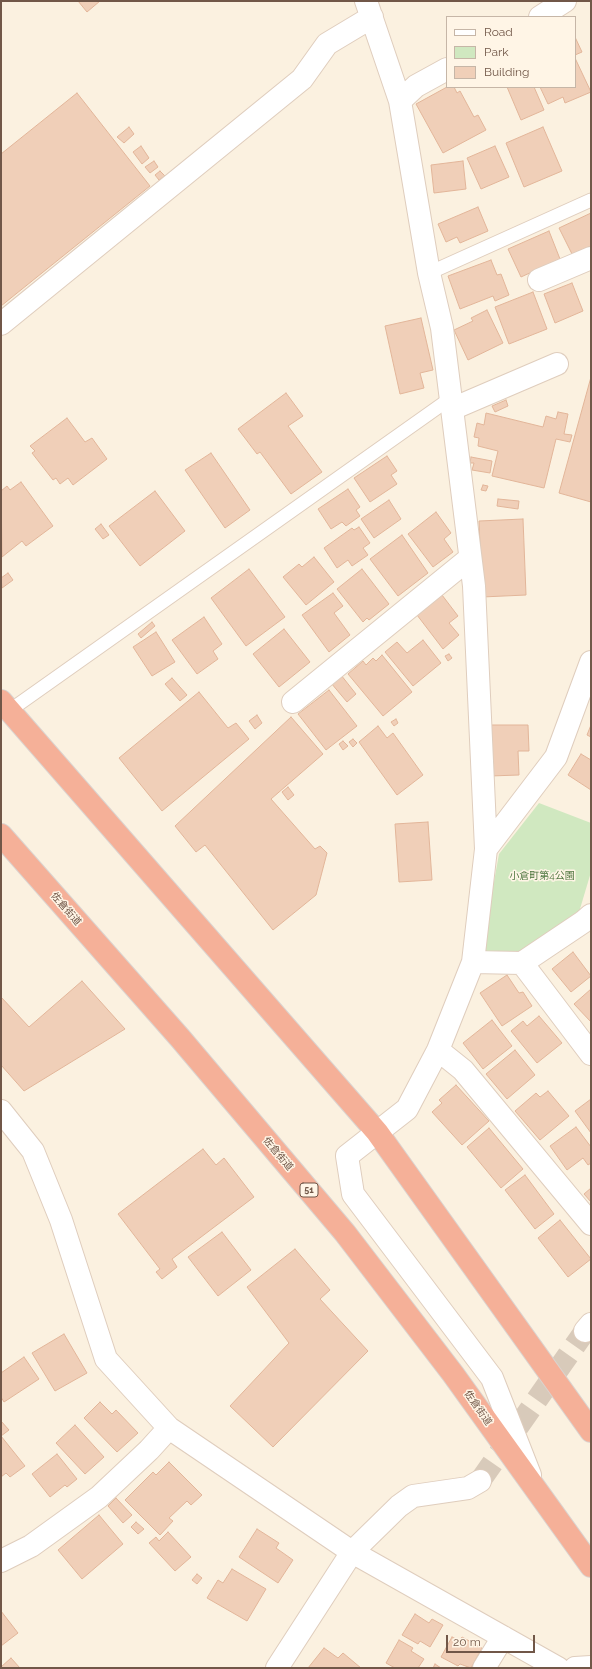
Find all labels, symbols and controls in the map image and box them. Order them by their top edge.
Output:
legend [446,16,576,88]
text: Road [484,25,513,39]
text: Park [484,45,509,59]
text: Building [484,65,530,79]
park label: 小倉町第4公園 [509,870,575,882]
street label: 佐倉街道 [48,890,84,928]
street label: 佐倉街道 [261,1135,295,1173]
road number: 51 [300,1183,318,1197]
street label: 佐倉街道 [462,1388,494,1428]
scale bar [448,1627,537,1653]
text: 20 m [453,1635,481,1649]

